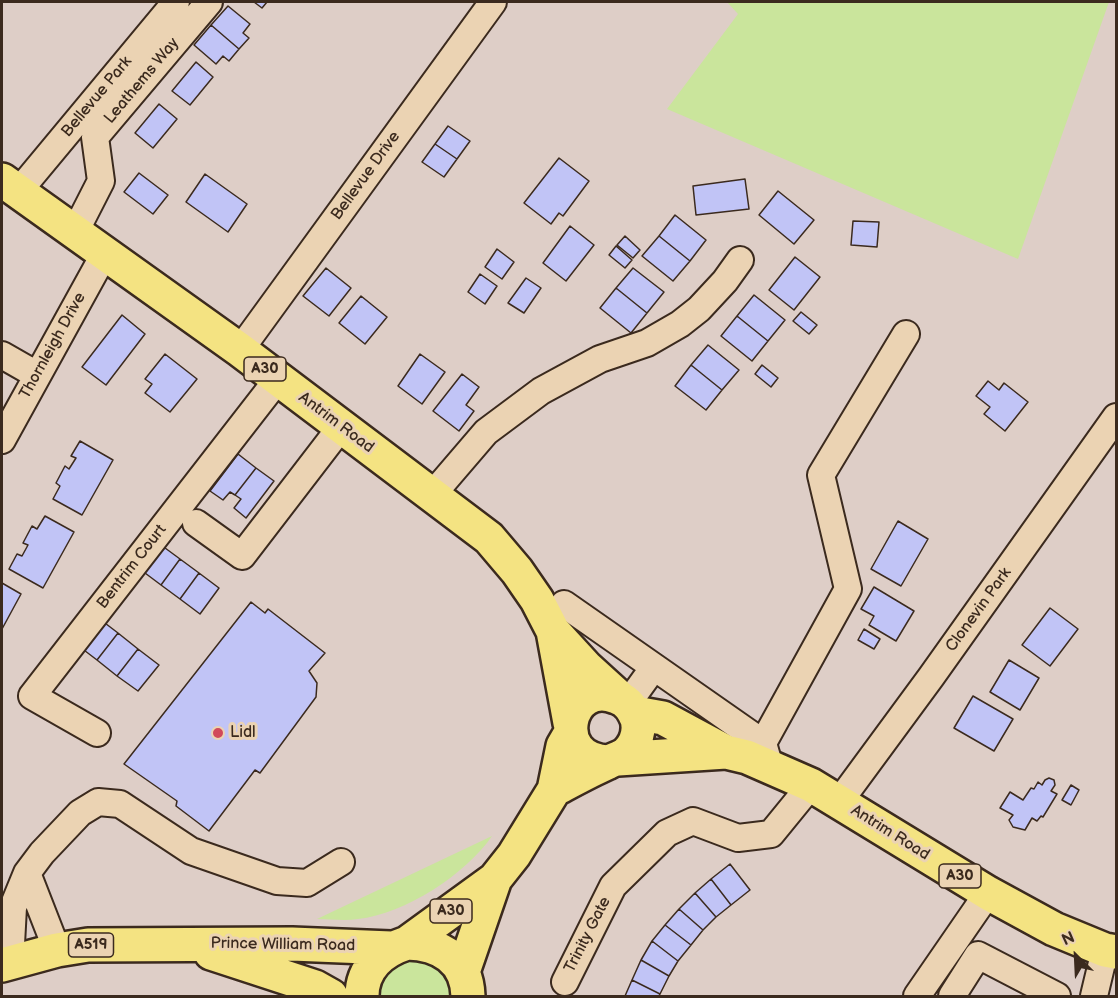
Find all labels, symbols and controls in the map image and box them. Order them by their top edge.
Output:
street label: Leathems Way [101,34,183,128]
street label: Bellevue Park [58,53,136,141]
street label: Bellevue Drive [327,128,405,224]
street label: Thornleigh Drive [16,289,90,403]
road number: A30 [244,357,286,381]
street label: Antrim Road [294,388,378,458]
street label: Bentrim Court [93,521,171,613]
street label: Clonevin Park [942,564,1016,656]
place label: Lidl [230,723,256,743]
marker: Lidl [211,726,225,740]
street label: Antrim Road [847,801,933,865]
road number: A30 [939,864,981,888]
street label: Trinity Gate [561,894,615,976]
road number: A30 [430,899,472,923]
north arrow [1046,926,1106,986]
text: N [1059,928,1078,950]
road number: A519 [68,933,113,957]
street label: Prince William Road [211,934,355,956]

